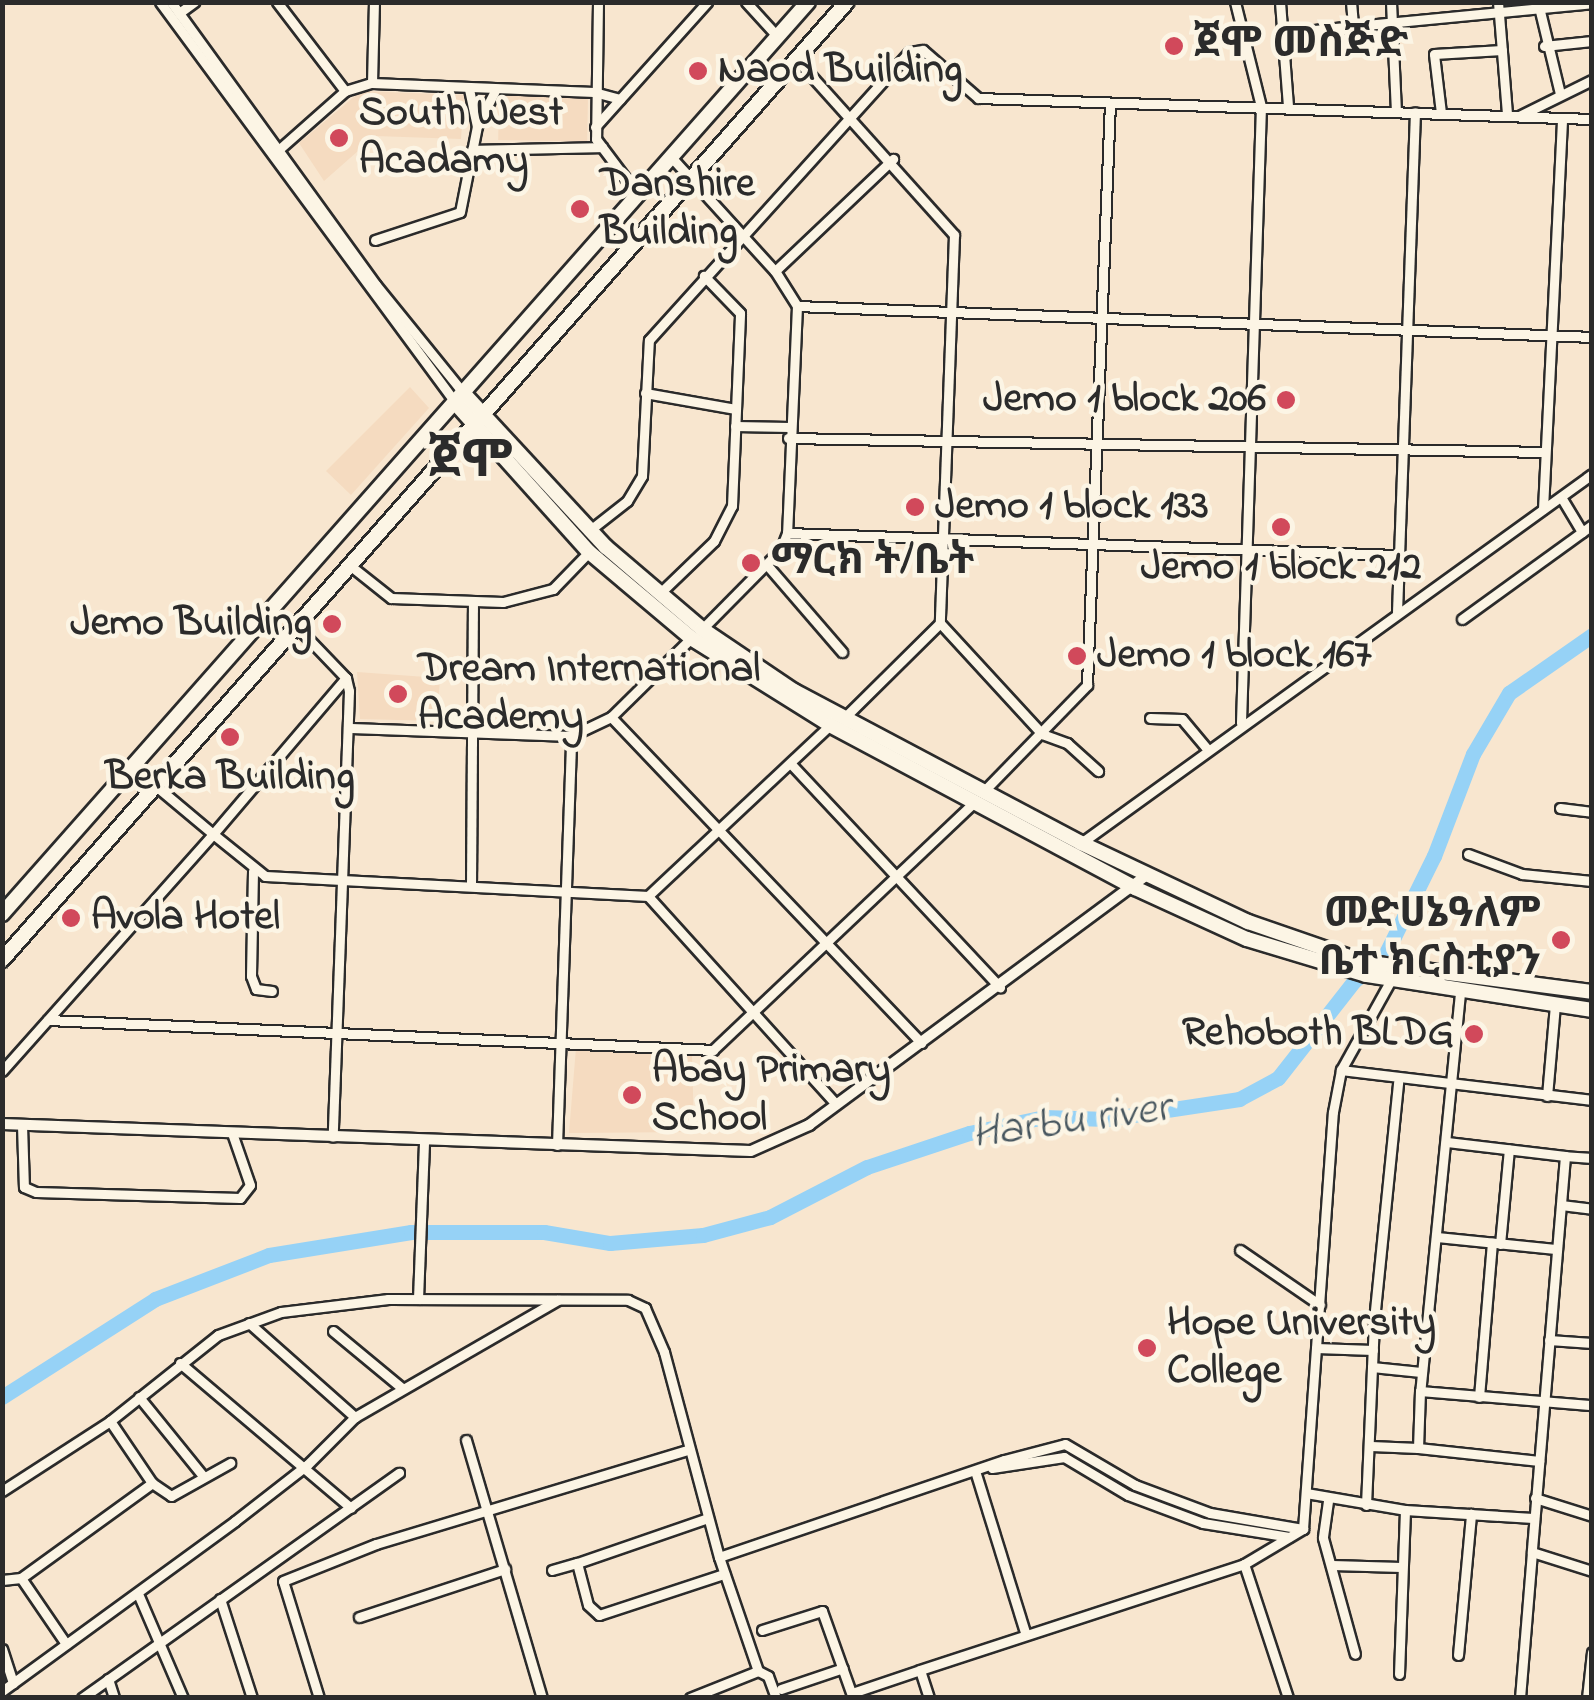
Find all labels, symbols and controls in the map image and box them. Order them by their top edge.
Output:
place label: ጀሞ መስጅድ [1194,21,1408,71]
marker: ጀሞ መስጅድ [1163,35,1185,57]
place label: Naod Building [718,46,963,96]
marker: Naod Building [687,60,709,82]
place label: South West Acadamy [359,89,563,188]
marker: South West Acadamy [328,127,350,149]
place label: Danshire Building [600,160,755,258]
marker: Danshire Building [569,198,591,220]
place label: Jemo 1 block 206 [983,375,1266,425]
marker: Jemo 1 block 206 [1275,389,1297,411]
district label: ጀሞ [429,433,513,495]
place label: Jemo 1 block 133 [935,482,1209,532]
marker: Jemo 1 block 133 [904,496,926,518]
marker: Jemo 1 block 212 [1270,516,1292,538]
place label: ማርክ ት/ቤት [771,538,974,588]
place label: Jemo 1 block 212 [1141,543,1421,593]
marker: ማርክ ት/ቤት [740,552,762,574]
place label: Jemo Building [70,599,312,649]
marker: Jemo Building [321,613,343,635]
place label: Jemo 1 block 167 [1097,631,1372,681]
place label: Dream International Academy [418,645,760,744]
marker: Jemo 1 block 167 [1066,645,1088,667]
marker: Dream International Academy [387,683,409,705]
marker: Berka Building [219,726,241,748]
place label: Berka Building [105,753,355,803]
place label: መድሀኔዓለም ቤተ ክርስቲያን [1318,891,1541,989]
place label: Avola Hotel [91,893,280,943]
marker: Avola Hotel [60,907,82,929]
marker: መድሀኔዓለም ቤተ ክርስቲያን [1550,929,1572,951]
place label: Rehoboth BLDG [1182,1009,1454,1059]
marker: Rehoboth BLDG [1463,1023,1485,1045]
place label: Abay Primary School [652,1046,891,1144]
water label: Harbu river [968,1082,1174,1164]
marker: Abay Primary School [621,1084,643,1106]
place label: Hope University College [1167,1299,1436,1398]
marker: Hope University College [1136,1337,1158,1359]

